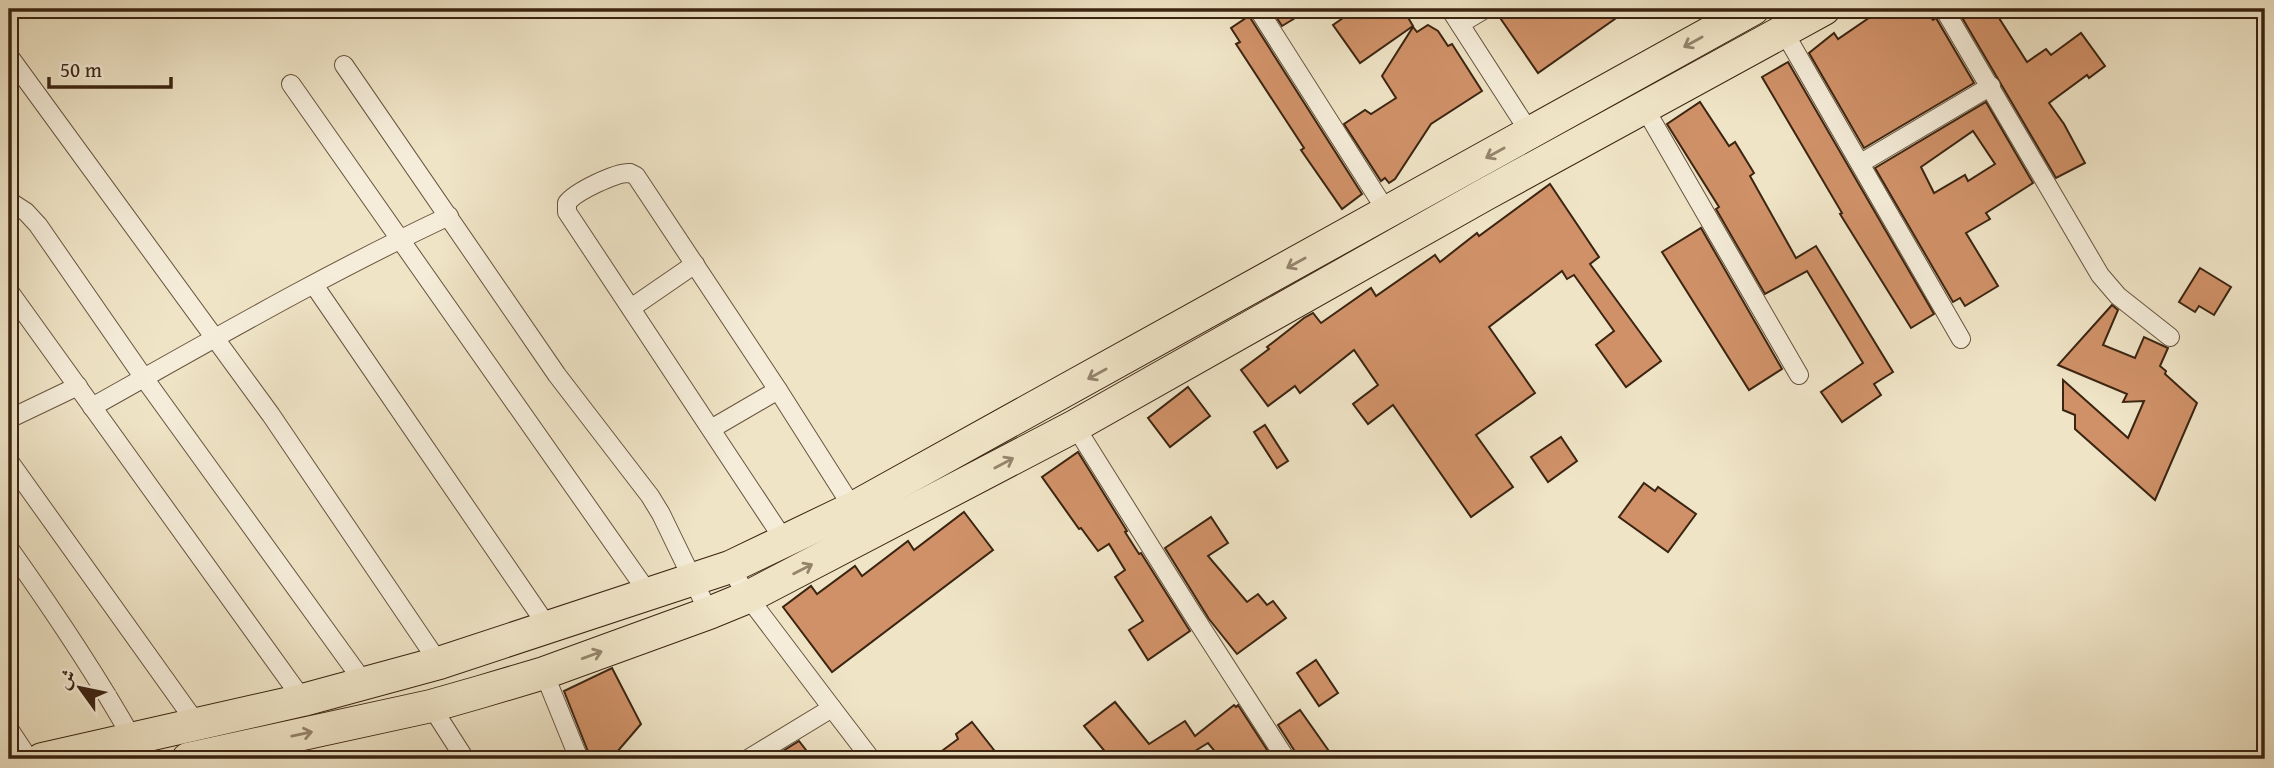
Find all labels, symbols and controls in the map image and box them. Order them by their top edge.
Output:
one-way arrow [1684,35,1704,49]
scale bar [49,46,172,90]
text: 50 m [60,54,102,85]
one-way arrow [1485,146,1505,160]
one-way arrow [1286,256,1306,270]
one-way arrow [1087,368,1108,381]
one-way arrow [993,456,1014,470]
one-way arrow [792,562,813,576]
one-way arrow [581,647,603,660]
north arrow [46,652,116,722]
text: ش [49,663,83,694]
one-way arrow [290,726,313,740]

